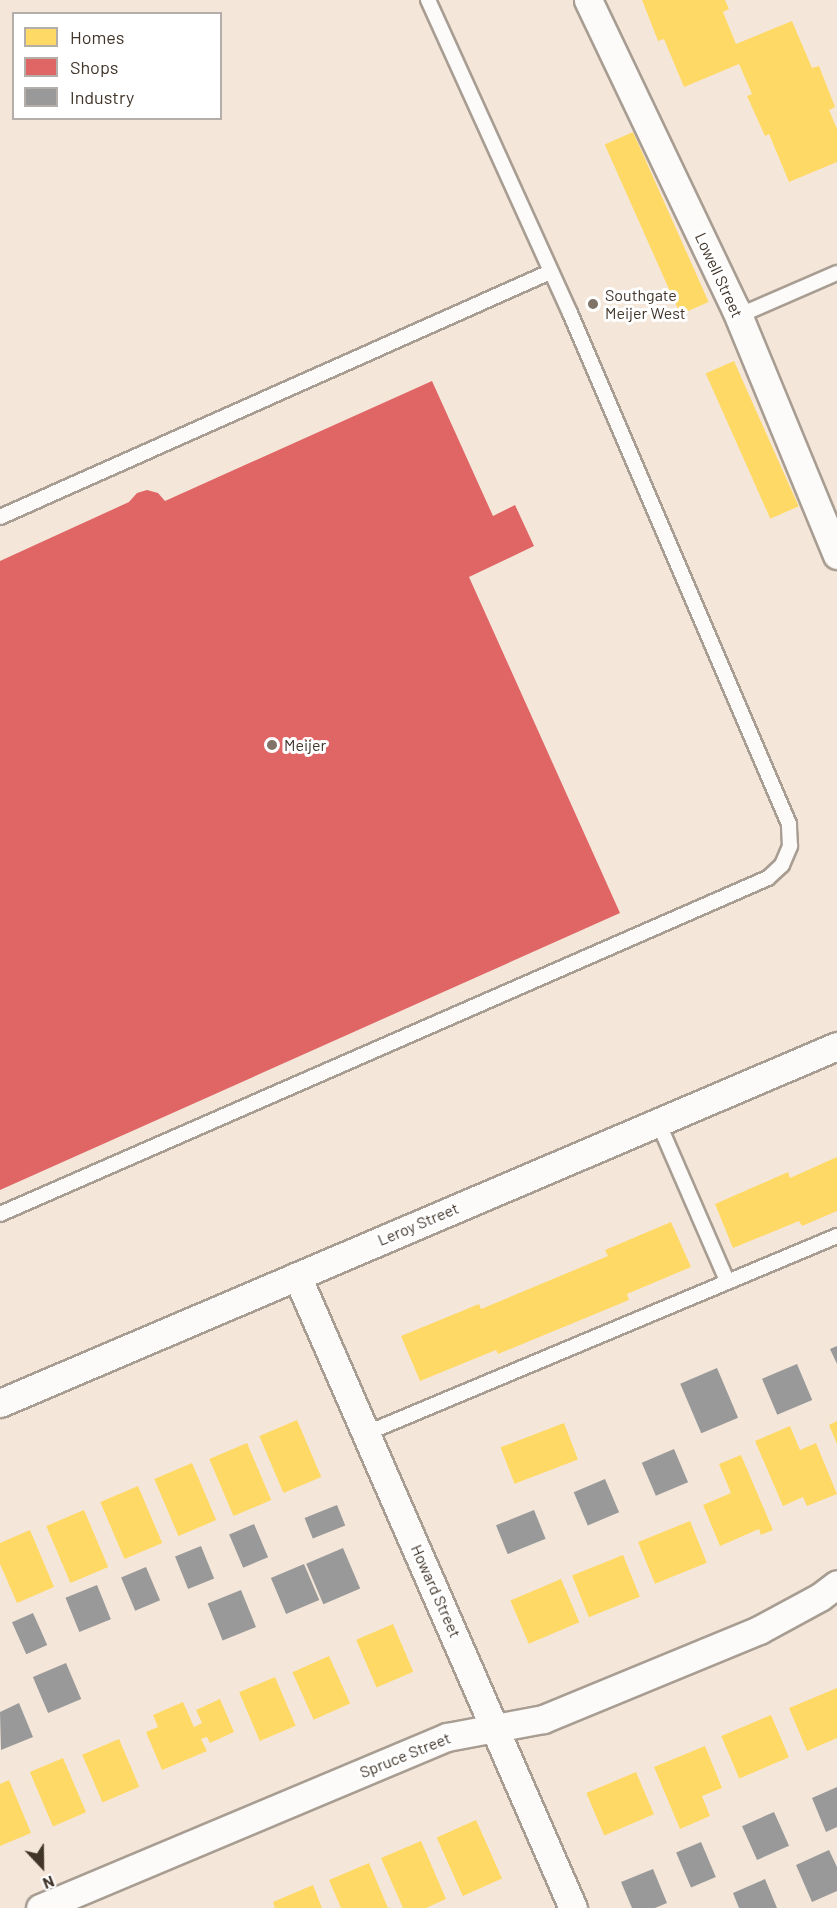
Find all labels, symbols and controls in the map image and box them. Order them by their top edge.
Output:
legend [12,12,222,120]
text: Homes [70,26,124,48]
text: Shops [70,56,119,78]
text: Industry [70,86,134,108]
street label: Lowell Street [691,229,747,321]
place label: Southgate Meijer West [605,285,686,323]
marker: Southgate Meijer West [586,297,600,311]
place label: Meijer [284,735,326,755]
marker: Meijer [265,738,279,752]
street label: Leroy Street [375,1198,461,1250]
street label: Howard Street [407,1542,465,1640]
street label: Spruce Street [357,1728,453,1782]
north arrow [12,1836,72,1896]
text: N [40,1872,57,1894]

